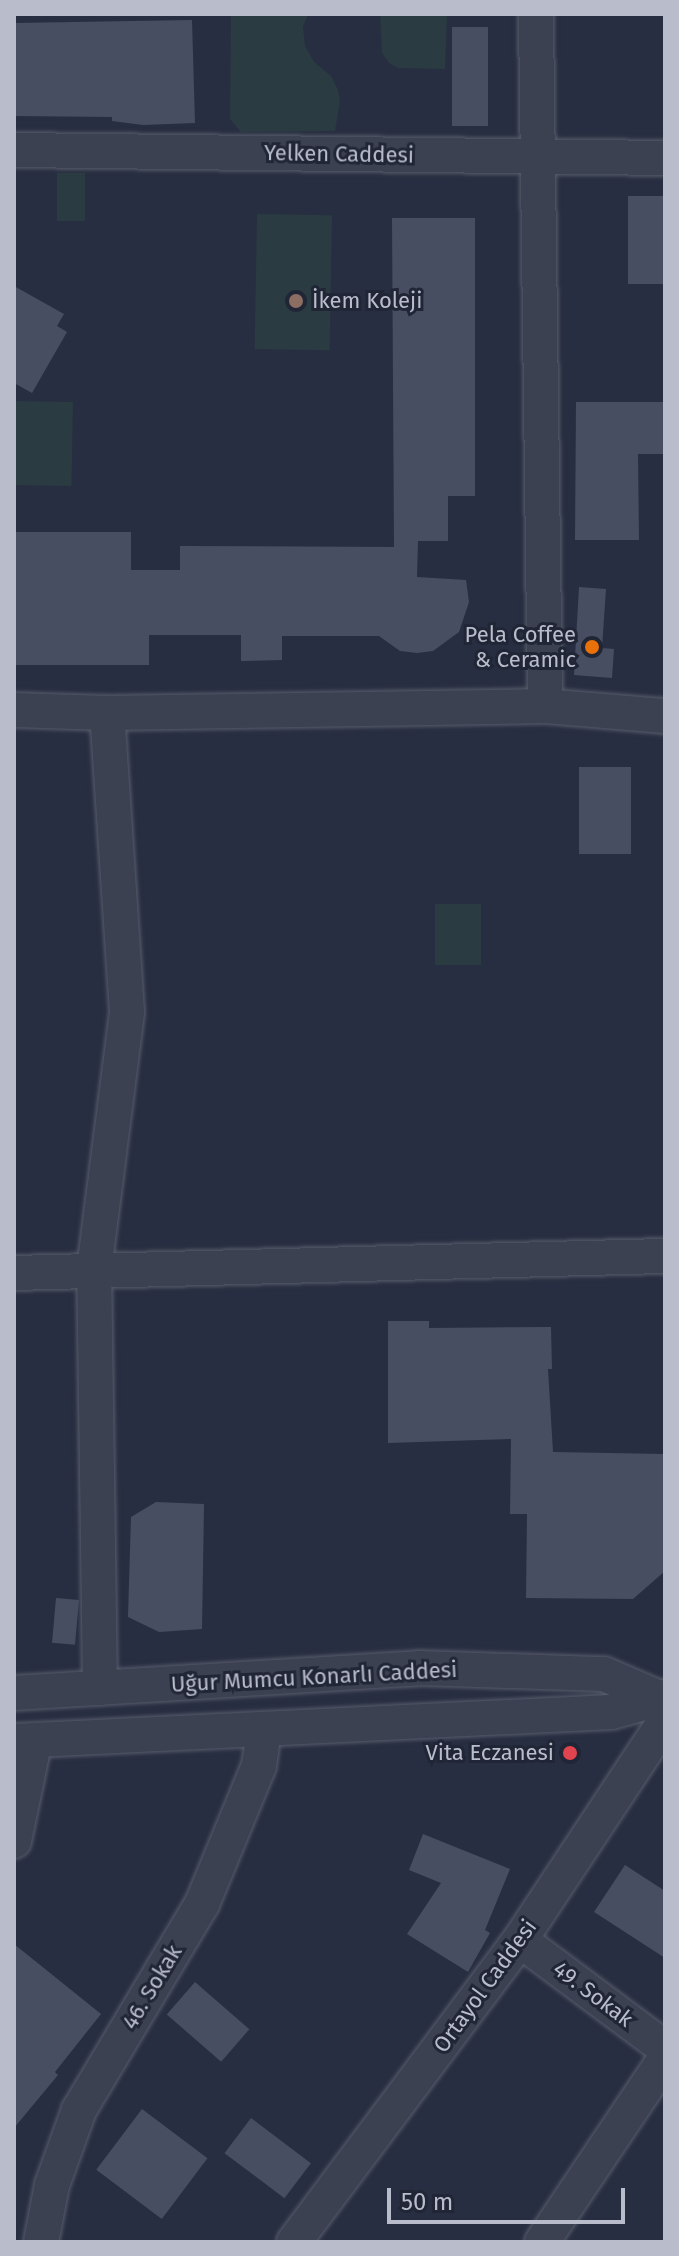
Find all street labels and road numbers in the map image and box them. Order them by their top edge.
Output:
street label: Yelken Caddesi [264,139,414,169]
street label: Uğur Mumcu Konarlı Caddesi [170,1656,458,1698]
street label: Ortayol Caddesi [428,1914,542,2058]
street label: 46. Sokak [117,1940,187,2034]
street label: 49. Sokak [548,1955,638,2033]

